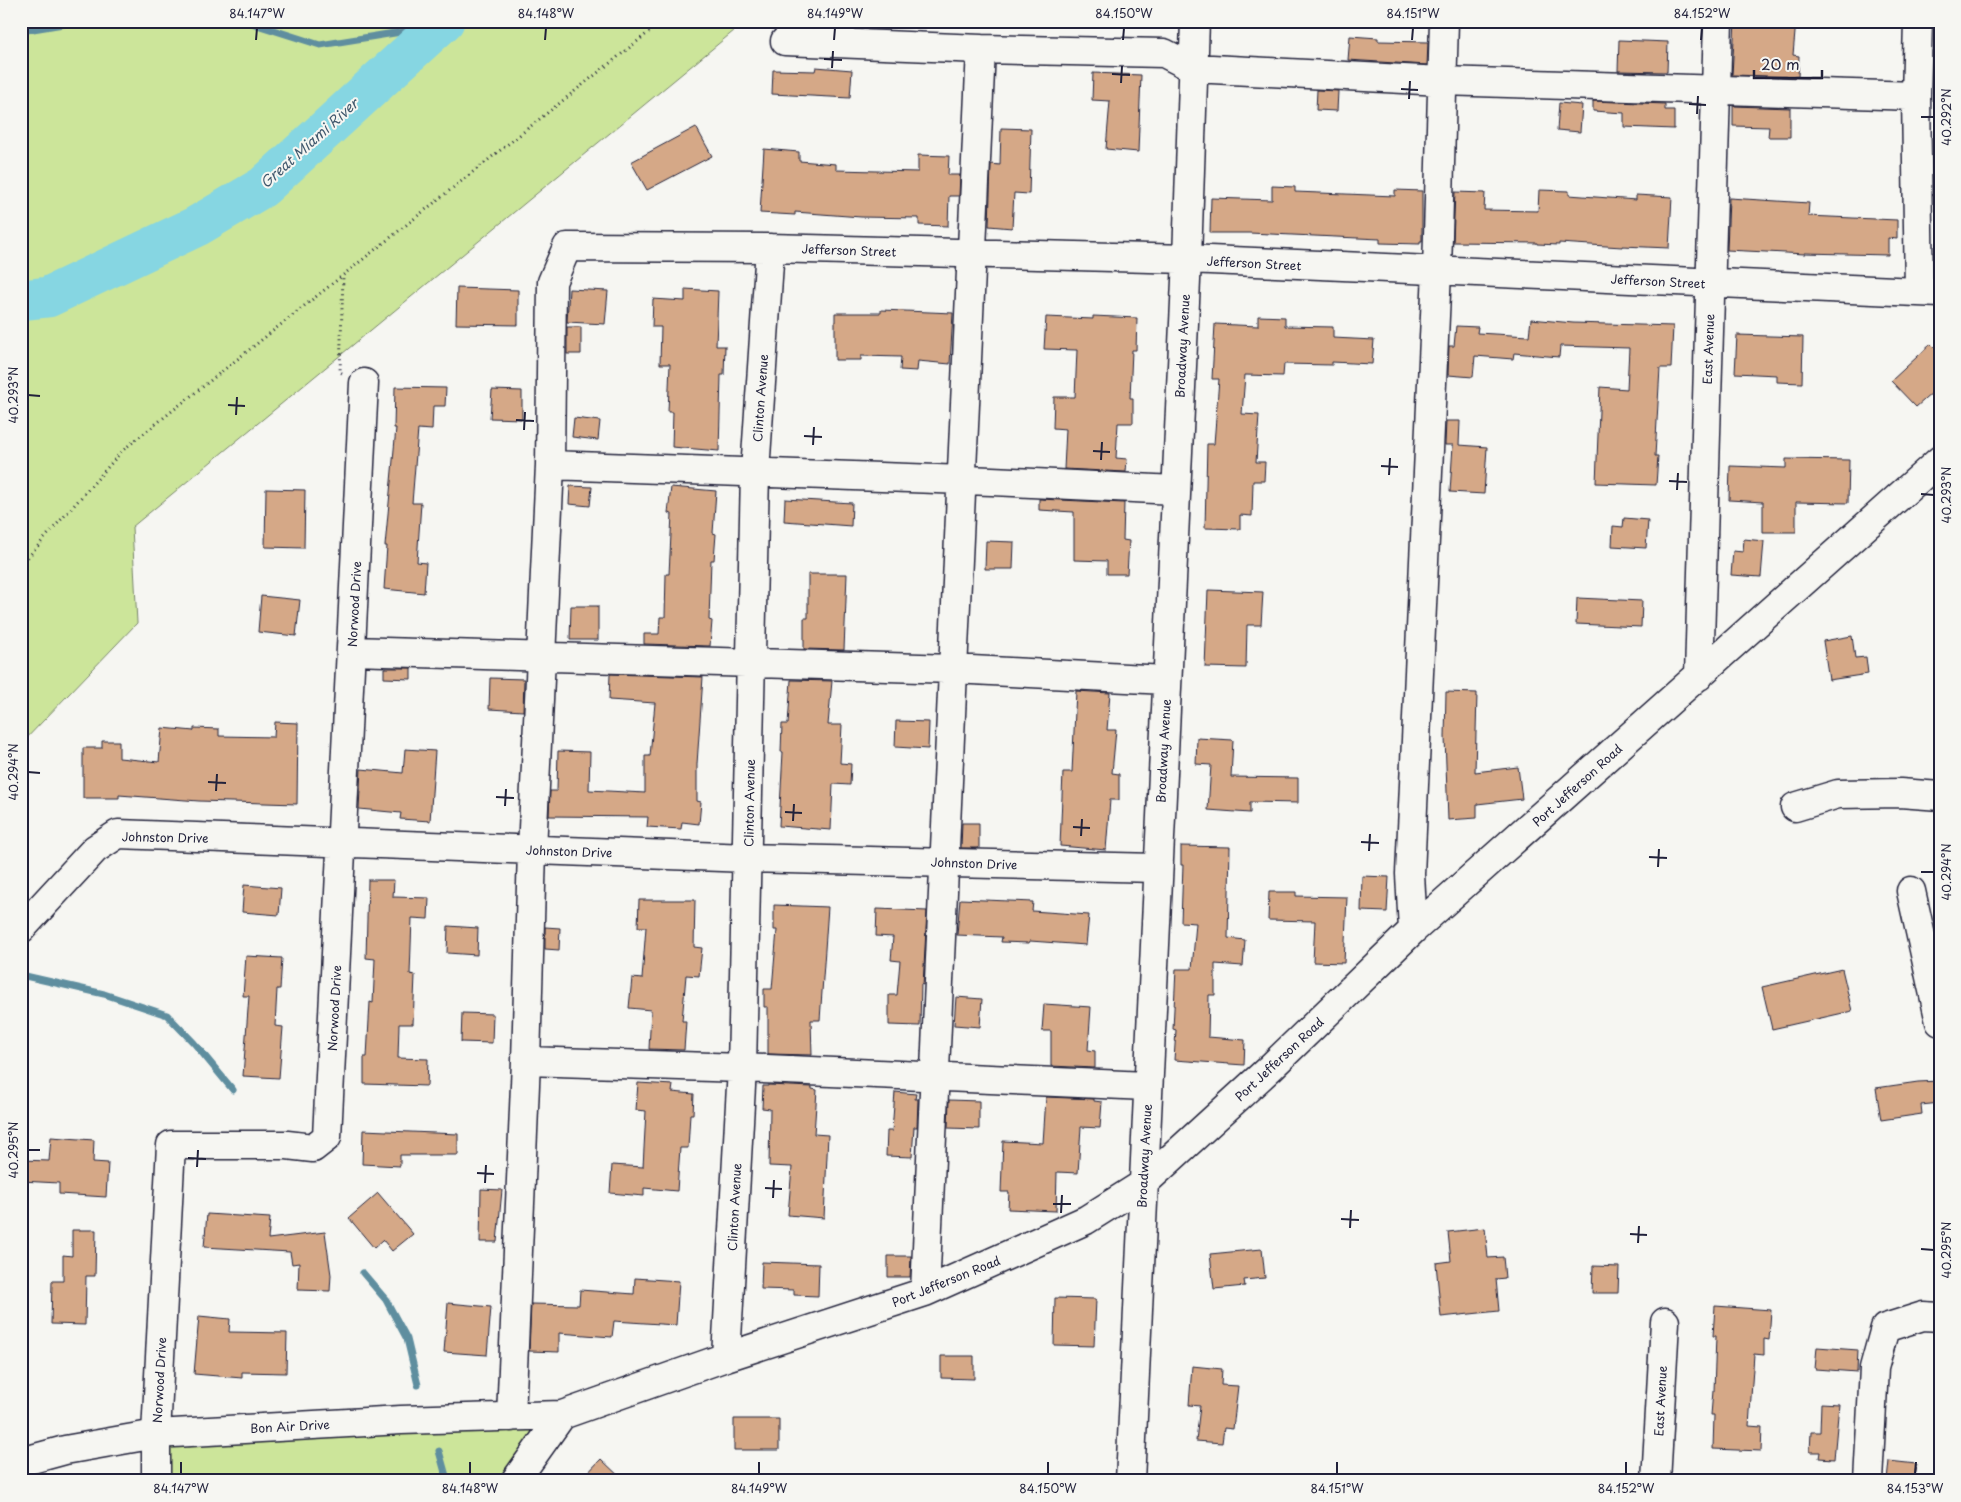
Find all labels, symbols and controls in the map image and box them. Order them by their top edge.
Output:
text: 84.147°W [229,4,285,22]
text: 84.148°W [518,4,575,22]
text: 84.149°W [807,4,864,22]
text: 84.150°W [1095,4,1153,22]
text: 84.151°W [1386,4,1440,22]
text: 84.152°W [1674,4,1731,22]
scale bar [1754,48,1821,80]
text: 20 m [1761,52,1800,75]
text: 40.292°N [1937,88,1955,146]
water label: Great Miami River [255,92,364,193]
street label: Jefferson Street [801,239,897,261]
street label: Jefferson Street [1206,252,1302,274]
street label: Jefferson Street [1610,270,1706,292]
street label: Broadway Avenue [1170,293,1194,399]
street label: East Avenue [1698,313,1718,385]
street label: Clinton Avenue [748,353,772,442]
text: 40.293°N [4,367,22,423]
text: 40.293°N [1937,467,1955,523]
street label: Norwood Drive [343,561,365,647]
street label: Broadway Avenue [1151,698,1175,804]
street label: Port Jefferson Road [1528,740,1626,830]
text: 40.294°N [4,743,22,801]
street label: Clinton Avenue [739,758,759,847]
street label: Johnston Drive [121,827,209,847]
street label: Johnston Drive [525,840,613,862]
text: 40.294°N [1937,843,1955,901]
street label: Johnston Drive [930,852,1018,874]
street label: Norwood Drive [323,965,345,1051]
street label: Port Jefferson Road [1231,1013,1327,1105]
street label: Broadway Avenue [1132,1103,1156,1209]
text: 40.295°N [4,1122,22,1178]
street label: Clinton Avenue [723,1162,745,1251]
text: 40.295°N [1937,1222,1955,1278]
street label: Port Jefferson Road [889,1251,1003,1311]
street label: Norwood Drive [148,1337,170,1423]
street label: East Avenue [1649,1365,1671,1437]
street label: Bon Air Drive [250,1415,331,1437]
text: 84.147°W [153,1479,209,1497]
text: 84.148°W [442,1479,499,1497]
text: 84.149°W [731,1479,788,1497]
text: 84.150°W [1019,1479,1077,1497]
text: 84.151°W [1310,1479,1364,1497]
text: 84.152°W [1598,1479,1655,1497]
text: 84.153°W [1887,1479,1944,1497]

